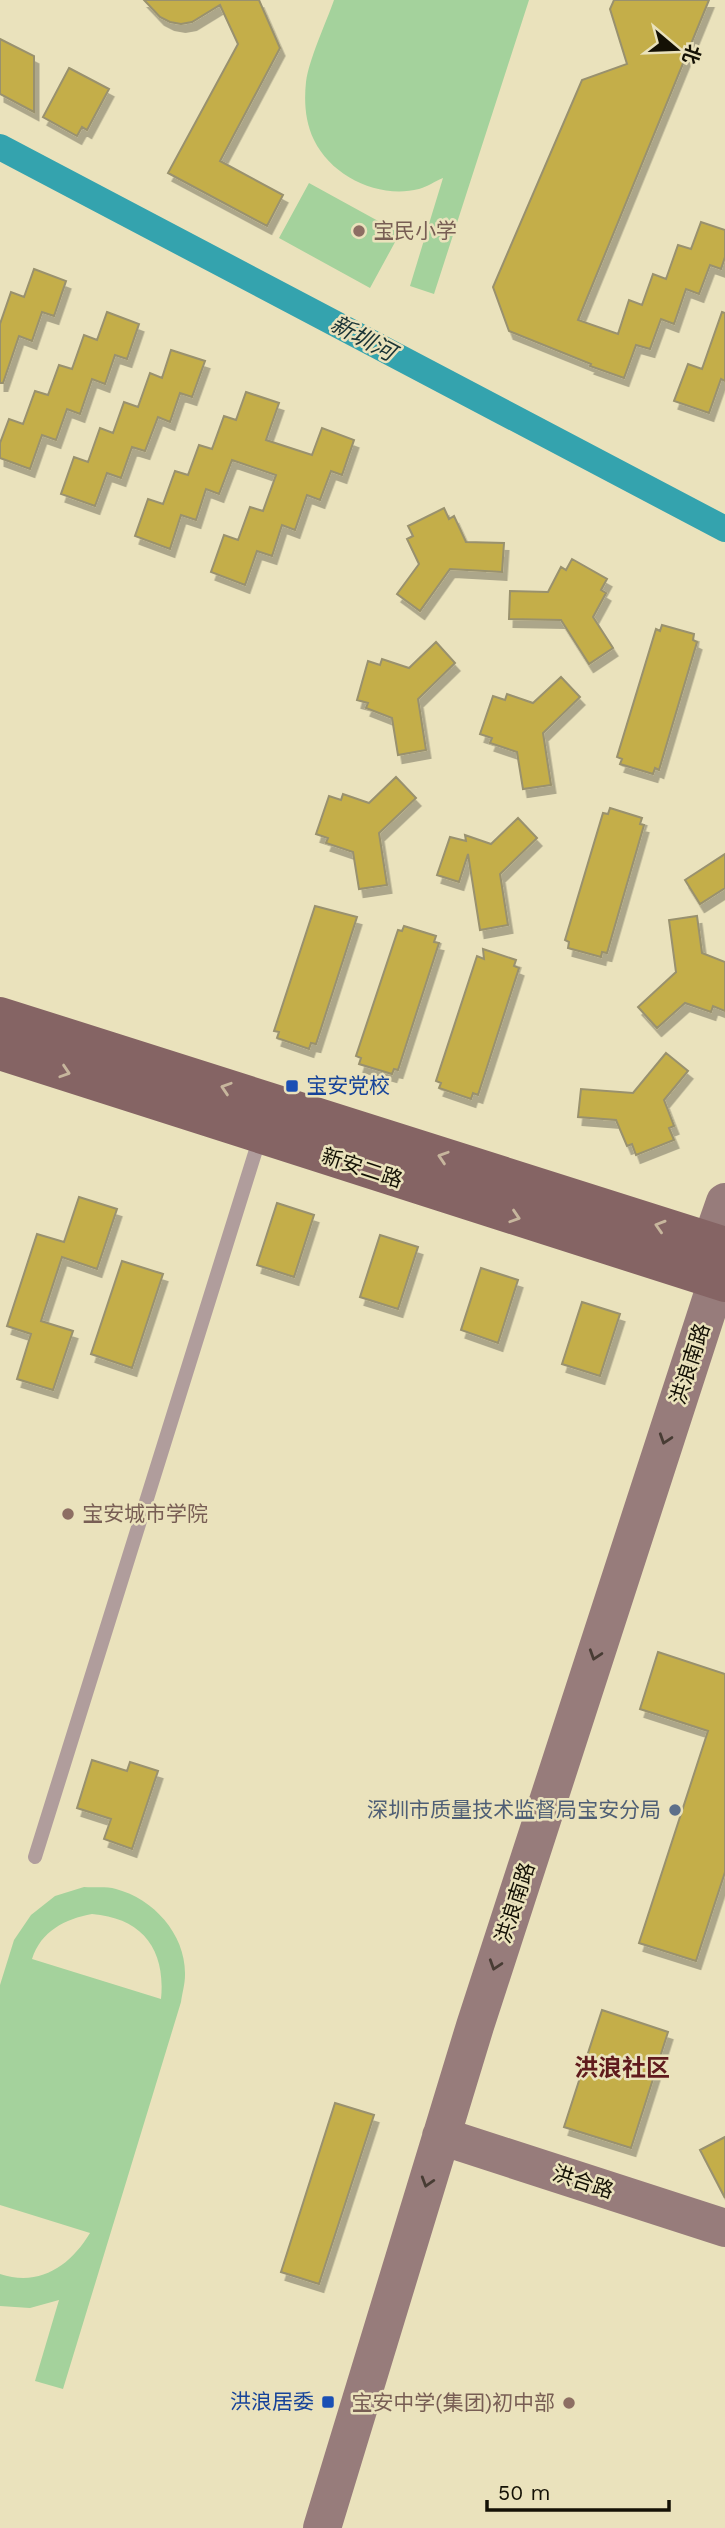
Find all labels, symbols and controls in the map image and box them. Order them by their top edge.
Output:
north arrow [641,14,711,84]
text: 北 [678,42,706,67]
place label: 宝民小学 [373,218,457,243]
marker: 宝民小学 [351,223,367,239]
water label: 新圳河 [326,310,403,368]
one-way arrow [59,1063,71,1078]
place label: 宝安党校 [306,1073,390,1098]
marker: 宝安党校 [284,1078,300,1094]
one-way arrow [221,1081,233,1096]
street label: 新安二路 [318,1143,406,1192]
one-way arrow [437,1150,449,1165]
one-way arrow [508,1208,520,1223]
one-way arrow [654,1219,666,1234]
street label: 洪浪南路 [665,1320,714,1408]
one-way arrow [659,1432,674,1444]
place label: 宝安城市学院 [82,1501,208,1526]
marker: 宝安城市学院 [60,1506,76,1522]
one-way arrow [589,1649,603,1661]
place label: 深圳市质量技术监督局宝安分局 [367,1797,661,1822]
marker: 深圳市质量技术监督局宝安分局 [667,1802,683,1818]
street label: 洪浪南路 [490,1859,539,1947]
one-way arrow [488,1958,503,1970]
district label: 洪浪社区 [574,2054,670,2082]
street label: 洪合路 [549,2160,617,2203]
one-way arrow [421,2176,436,2188]
place label: 洪浪居委 [230,2389,314,2414]
place label: 宝安中学(集团)初中部 [351,2390,555,2415]
marker: 洪浪居委 [320,2394,336,2410]
marker: 宝安中学(集团)初中部 [561,2395,577,2411]
scale bar [487,2468,669,2512]
text: 50 m [498,2480,550,2505]

